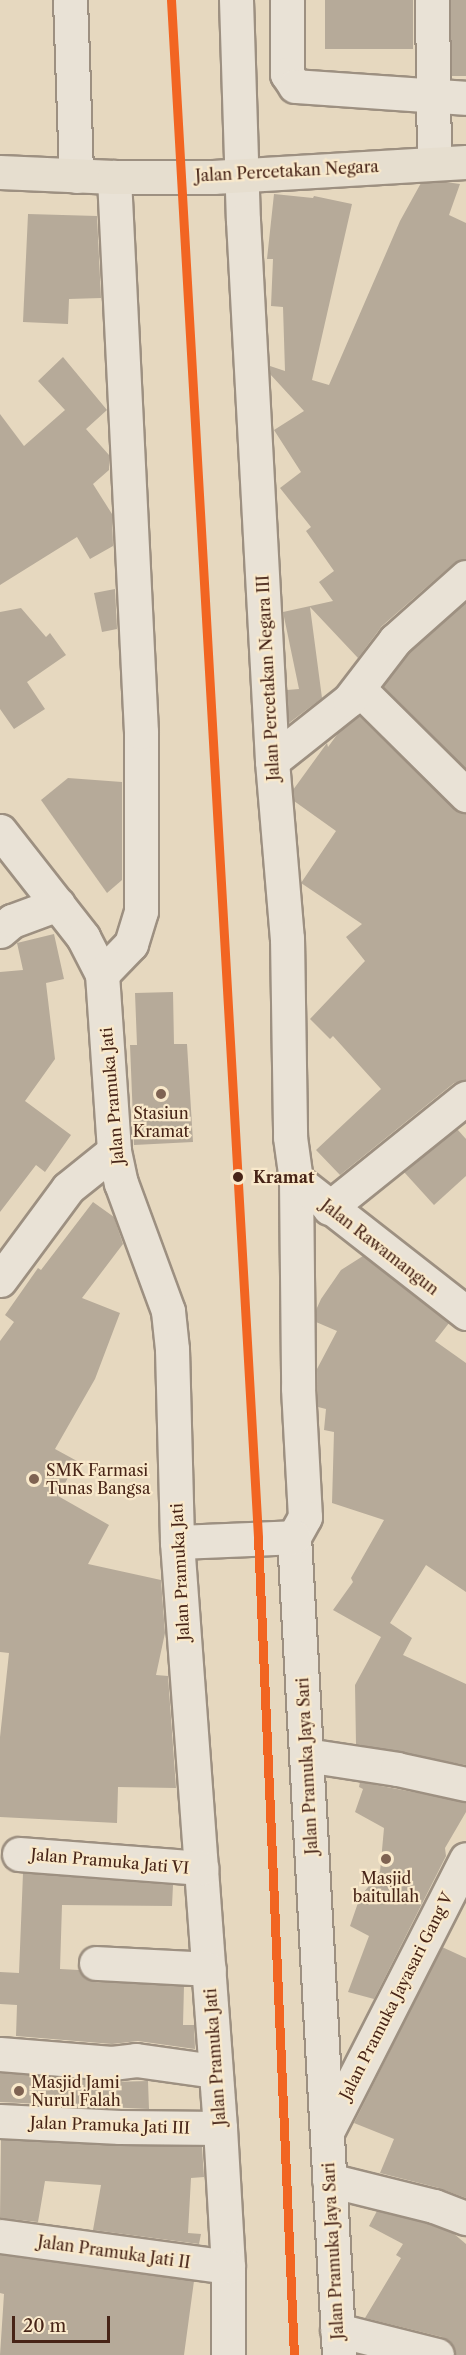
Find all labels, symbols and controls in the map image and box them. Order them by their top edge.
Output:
street label: Jalan Percetakan Negara [195,157,379,185]
street label: Jalan Percetakan Negara III [253,575,283,781]
street label: Jalan Pramuka Jati [96,1027,128,1165]
marker: Stasiun Kramat [154,1087,168,1101]
place label: Stasiun Kramat [133,1103,189,1141]
marker: Kramat [228,1167,248,1187]
place label: Kramat [253,1167,314,1187]
street label: Jalan Rawamangun [317,1195,443,1299]
place label: SMK Farmasi Tunas Bangsa [46,1460,150,1498]
marker: SMK Farmasi Tunas Bangsa [27,1472,41,1486]
street label: Jalan Pramuka Jati [167,1503,193,1641]
street label: Jalan Pramuka Jaya Sari [293,1677,321,1855]
street label: Jalan Pramuka Jati VI [30,1844,190,1878]
marker: Masjid baitullah [379,1852,393,1866]
place label: Masjid baitullah [353,1868,419,1906]
street label: Jalan Pramuka Jayasari Gang V [335,1889,457,2103]
street label: Jalan Pramuka Jati [201,1988,229,2126]
place label: Masjid Jami Nurul Falah [31,2072,121,2110]
marker: Masjid Jami Nurul Falah [12,2084,26,2098]
street label: Jalan Pramuka Jati III [30,2113,190,2137]
street label: Jalan Pramuka Jaya Sari [319,2162,347,2340]
street label: Jalan Pramuka Jati II [36,2232,192,2272]
scale bar [15,2304,112,2342]
text: 20 m [23,2315,66,2337]

